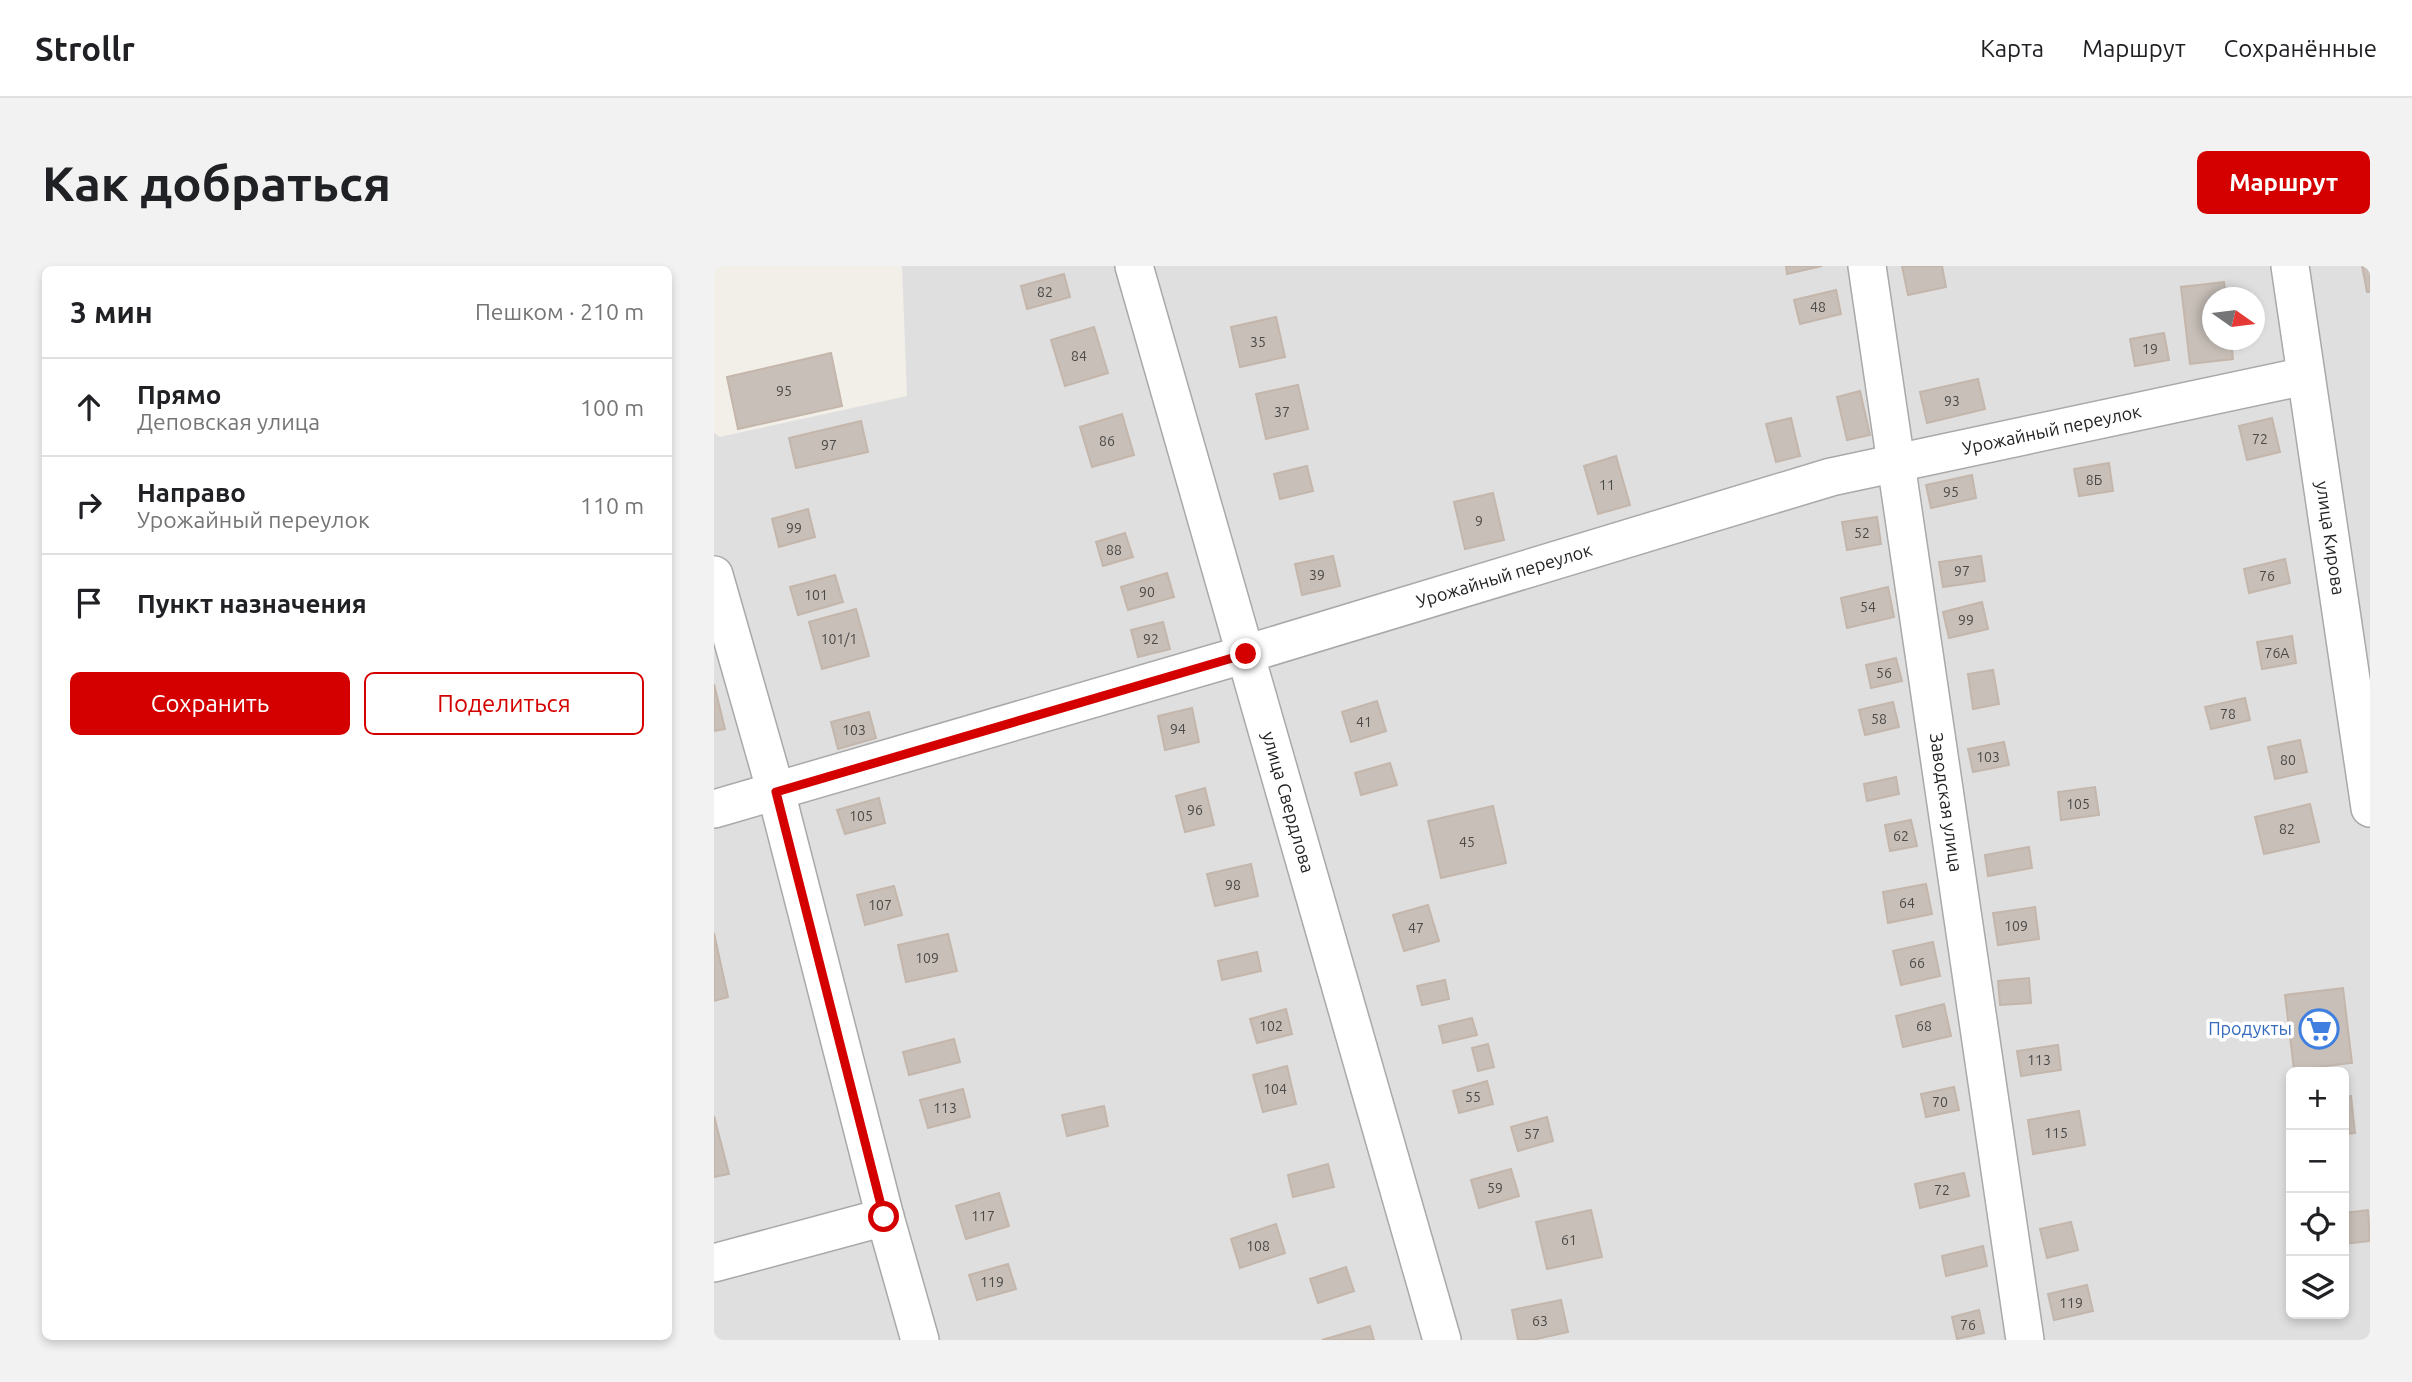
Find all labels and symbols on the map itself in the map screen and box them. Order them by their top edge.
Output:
house number: 82 [1037,284,1053,300]
north arrow [2202,287,2265,350]
house number: 48 [1810,299,1826,315]
house number: 35 [1250,334,1266,350]
house number: 19 [2142,341,2158,357]
house number: 84 [1071,348,1087,364]
house number: 95 [776,383,792,399]
house number: 93 [1944,393,1960,409]
street label: Урожайный переулок [1960,400,2143,458]
house number: 37 [1274,404,1290,420]
house number: 72 [2252,431,2268,447]
house number: 86 [1099,433,1115,449]
house number: 97 [821,437,837,453]
house number: 8Б [2086,472,2102,488]
house number: 11 [1599,477,1615,493]
street label: улица Кирова [2313,479,2349,596]
house number: 95 [1943,484,1959,500]
house number: 9 [1475,513,1483,529]
house number: 99 [786,520,802,536]
house number: 52 [1854,525,1870,541]
street label: Урожайный переулок [1414,539,1594,611]
house number: 88 [1106,542,1122,558]
house number: 97 [1954,563,1970,579]
house number: 39 [1309,567,1325,583]
house number: 76 [2259,568,2275,584]
house number: 90 [1139,584,1155,600]
house number: 101 [804,587,828,603]
house number: 54 [1860,599,1876,615]
house number: 99 [1958,612,1974,628]
house number: 101/1 [821,631,857,647]
house number: 92 [1143,631,1159,647]
route end [1230,638,1261,669]
house number: 76А [2265,645,2289,661]
house number: 56 [1876,665,1892,681]
house number: 78 [2220,706,2236,722]
house number: 58 [1871,711,1887,727]
house number: 41 [1356,714,1372,730]
house number: 94 [1170,721,1186,737]
house number: 103 [842,722,866,738]
street label: улица Свердлова [1259,729,1319,875]
street label: Заводская улица [1927,731,1967,873]
house number: 103 [1976,749,2000,765]
house number: 80 [2280,752,2296,768]
house number: 105 [2066,796,2090,812]
house number: 96 [1187,802,1203,818]
house number: 105 [849,808,873,824]
house number: 82 [2279,821,2295,837]
house number: 62 [1893,828,1909,844]
house number: 45 [1459,834,1475,850]
house number: 98 [1225,877,1241,893]
house number: 64 [1899,895,1915,911]
house number: 107 [868,897,892,913]
house number: 109 [2004,918,2028,934]
house number: 47 [1408,920,1424,936]
house number: 109 [915,950,939,966]
house number: 66 [1909,955,1925,971]
supermarket icon: Продукты [2298,1008,2340,1050]
house number: 102 [1259,1018,1283,1034]
house number: 68 [1916,1018,1932,1034]
place label: Продукты [2208,1018,2292,1038]
house number: 113 [2027,1052,2051,1068]
house number: 104 [1263,1081,1287,1097]
house number: 55 [1465,1089,1481,1105]
house number: 70 [1932,1094,1948,1110]
house number: 113 [933,1100,957,1116]
house number: 115 [2044,1125,2068,1141]
house number: 57 [1524,1126,1540,1142]
house number: 59 [1487,1180,1503,1196]
house number: 72 [1934,1182,1950,1198]
route start [868,1201,899,1232]
house number: 117 [971,1208,995,1224]
house number: 61 [1561,1232,1577,1248]
house number: 108 [1246,1238,1270,1254]
house number: 119 [980,1274,1004,1290]
house number: 119 [2059,1295,2083,1311]
house number: 63 [1532,1313,1548,1329]
house number: 76 [1960,1317,1976,1333]

